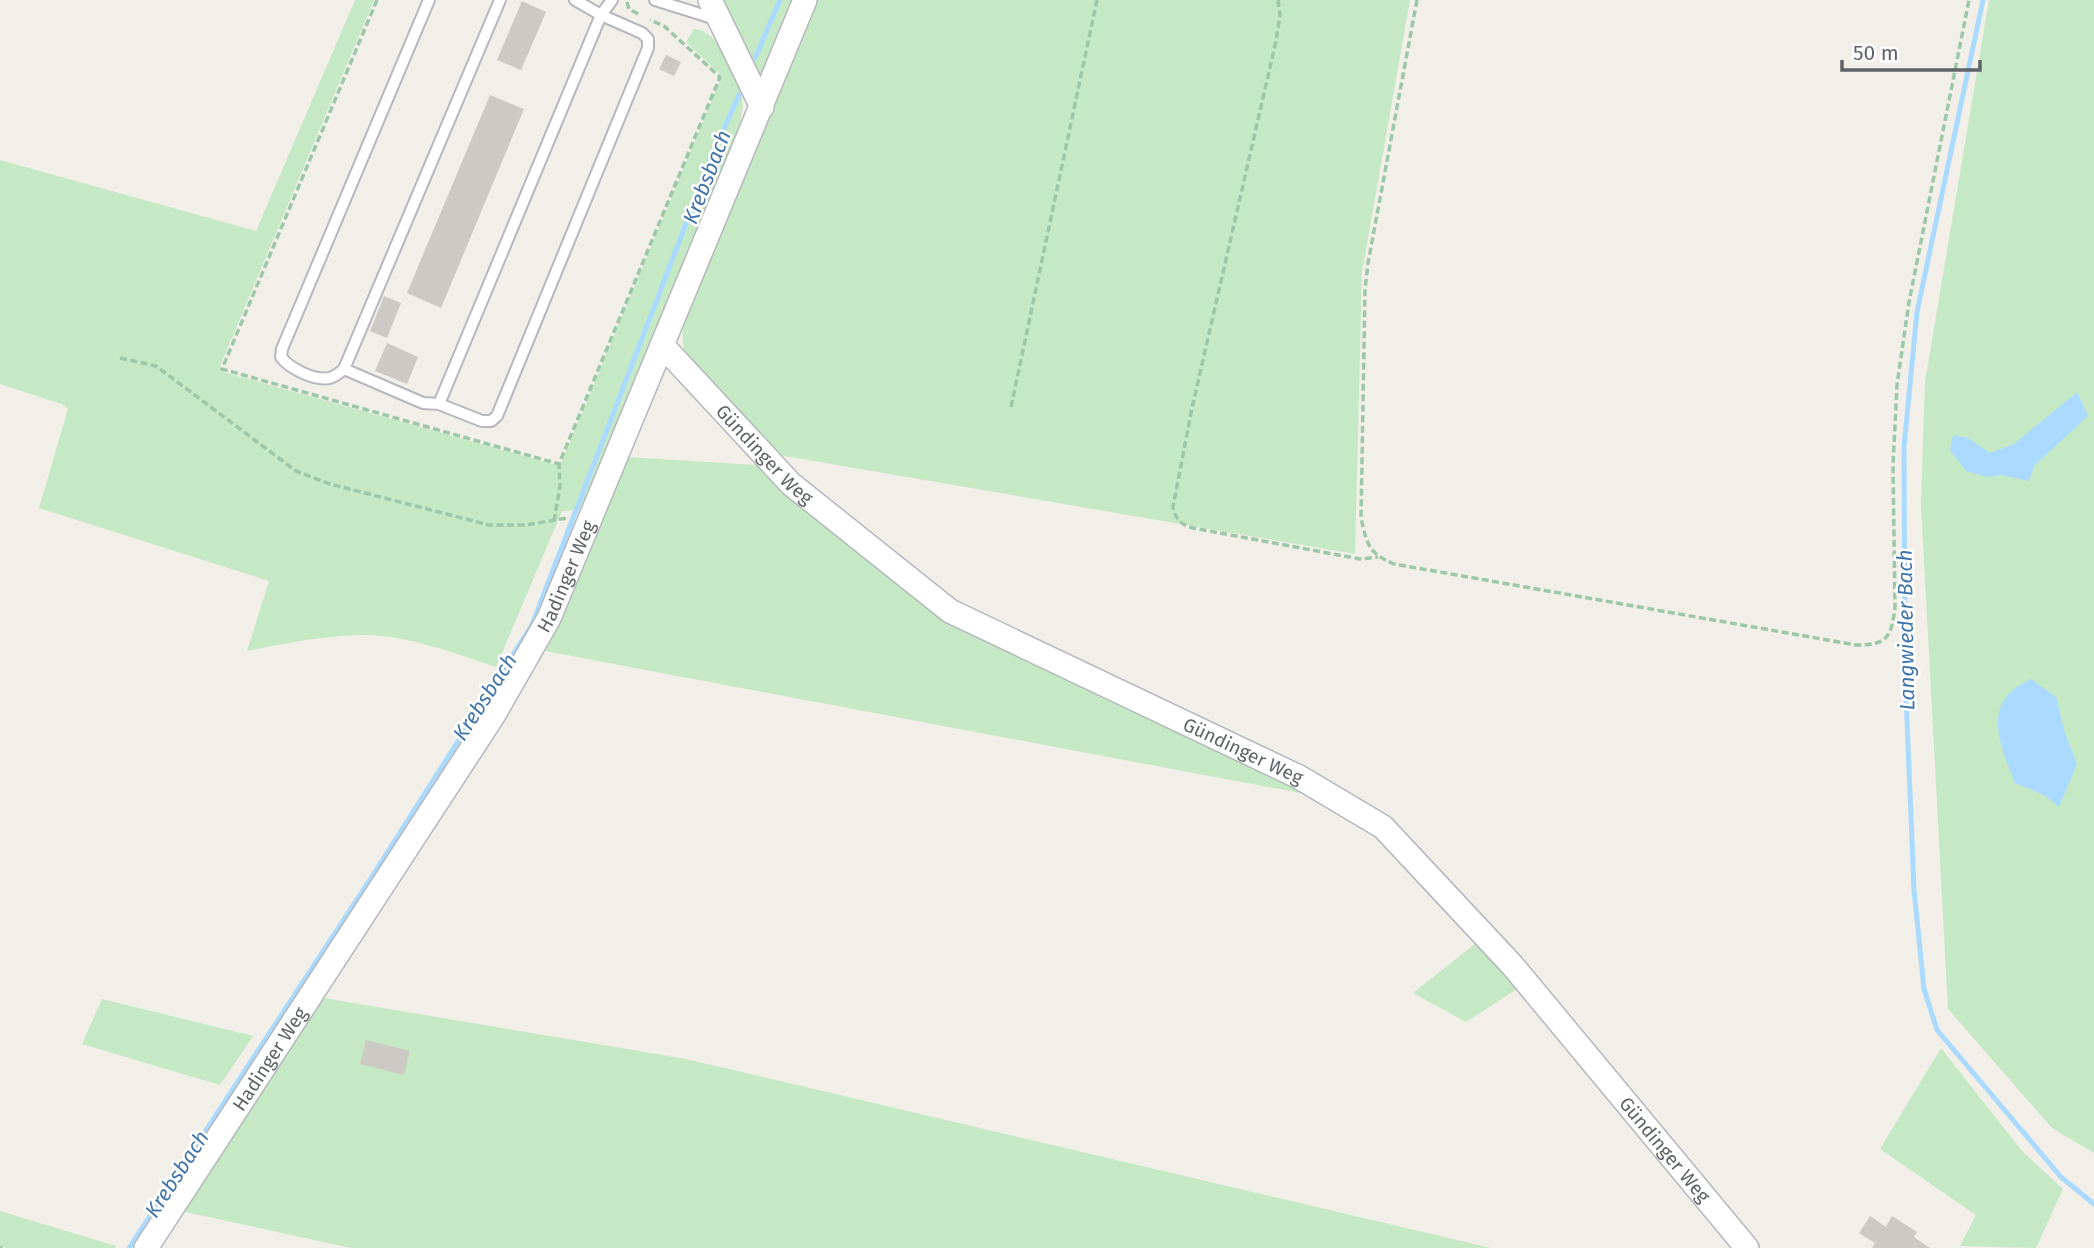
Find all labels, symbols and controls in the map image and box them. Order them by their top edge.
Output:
scale bar [1842,28,1980,72]
text: 50 m [1853,40,1899,66]
water label: Krebsbach [677,126,737,228]
street label: Gündinger Weg [711,399,818,509]
street label: Hadinger Weg [532,517,600,636]
water label: Langwieder Bach [1892,549,1920,711]
water label: Krebsbach [447,649,523,745]
street label: Gündinger Weg [1180,712,1307,789]
street label: Hadinger Weg [227,1002,312,1115]
street label: Gündinger Weg [1615,1092,1716,1207]
water label: Krebsbach [139,1126,215,1222]

